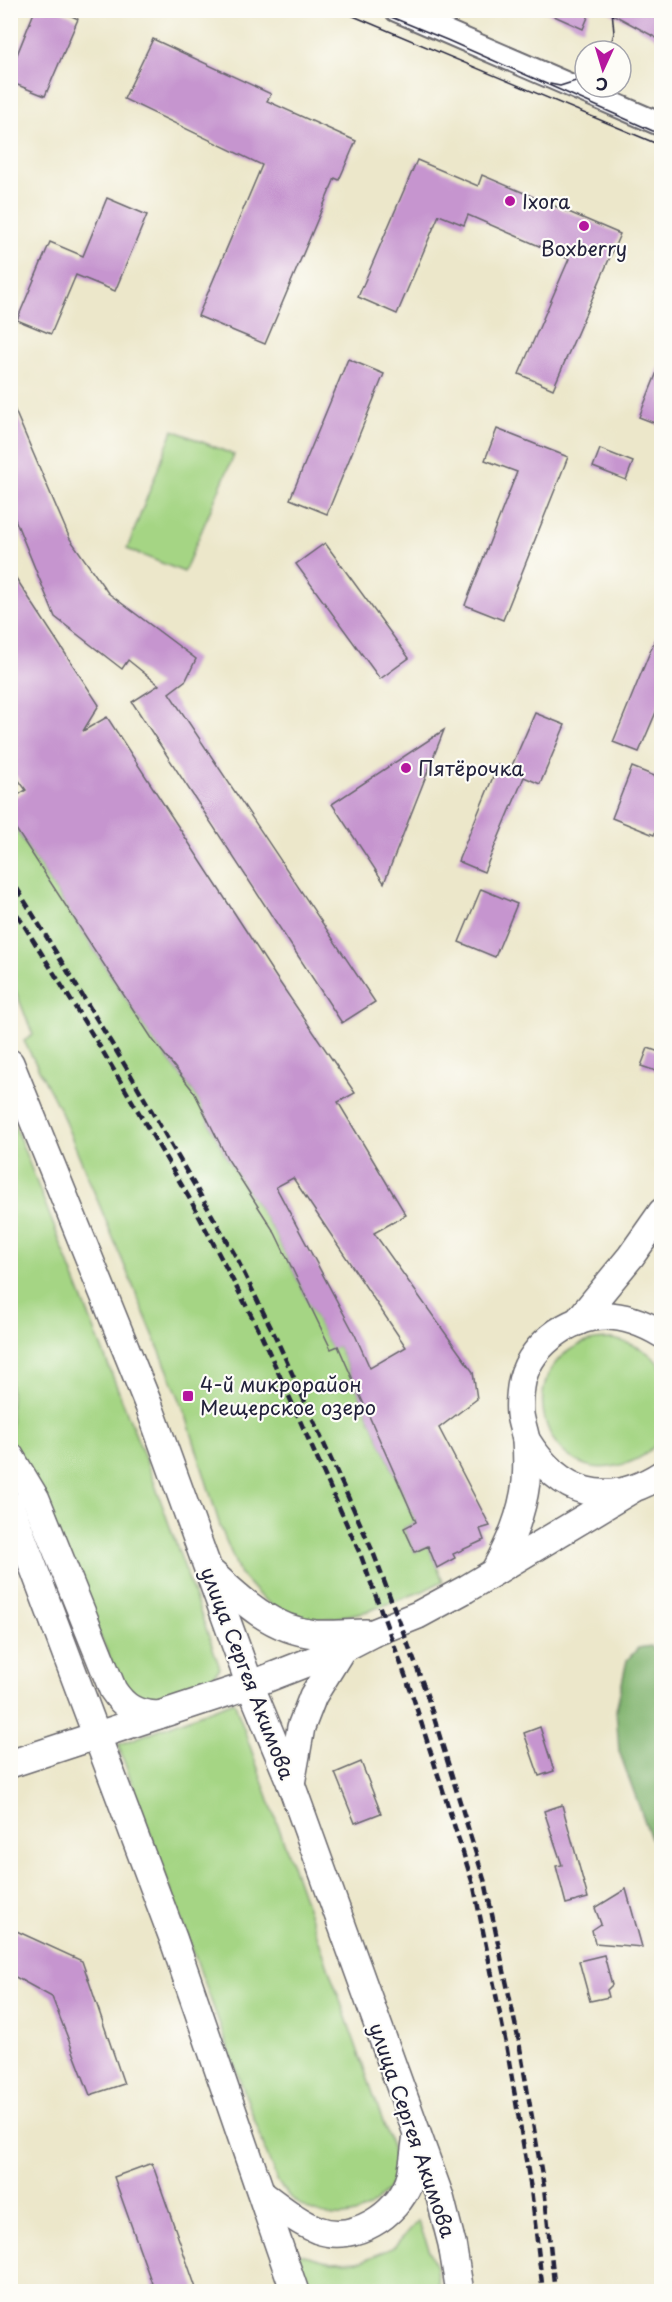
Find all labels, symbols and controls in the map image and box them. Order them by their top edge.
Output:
north arrow [573,39,633,99]
text: С [595,73,609,97]
place label: Ixora [522,186,571,216]
marker: Ixora [503,194,517,208]
marker: Boxberry [577,219,591,233]
place label: Boxberry [541,233,627,263]
place label: Пятёрочка [418,753,524,783]
marker: Пятёрочка [399,761,413,775]
place label: 4-й микрорайон Мещерское озеро [200,1369,376,1422]
marker: 4-й микрорайон Мещерское озеро [181,1389,195,1403]
street label: улица Сергея Акимова [194,1562,303,1784]
street label: улица Сергея Акимова [362,2018,464,2242]

